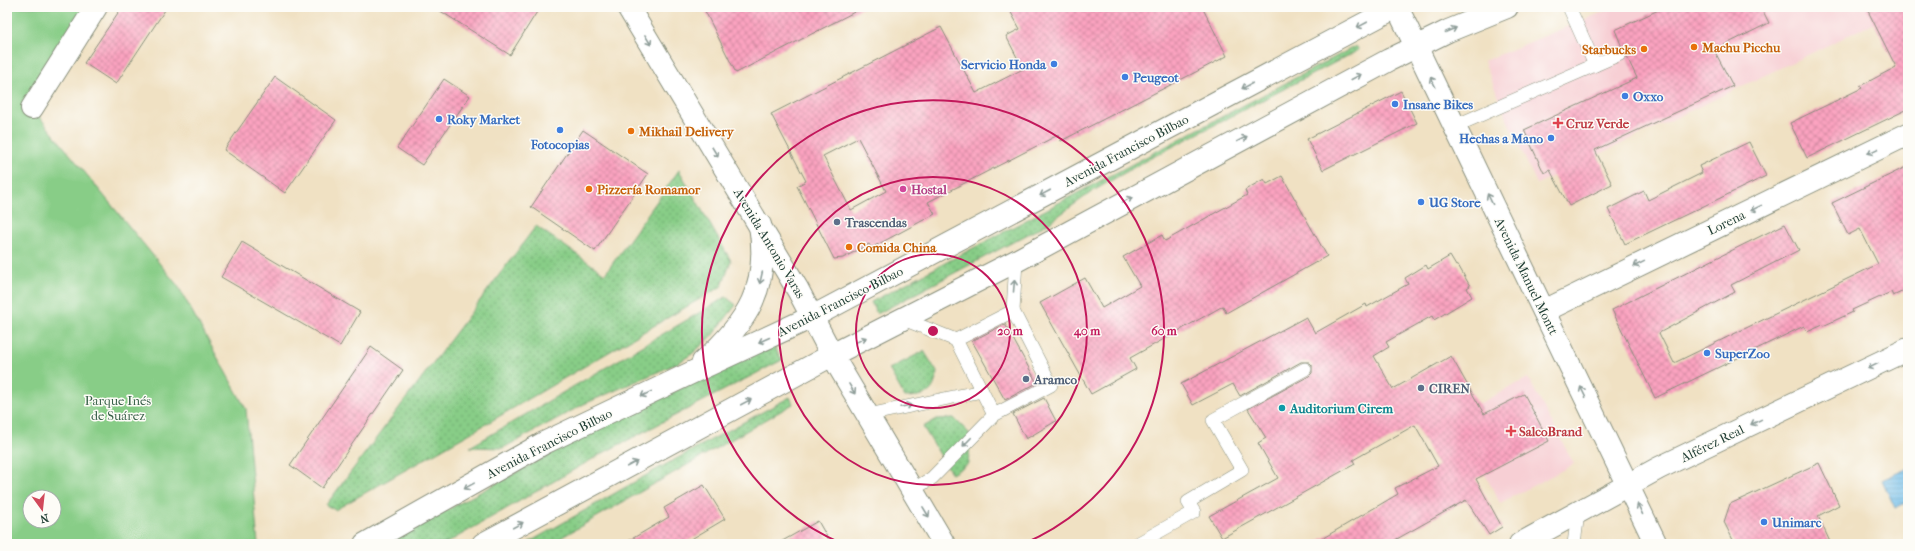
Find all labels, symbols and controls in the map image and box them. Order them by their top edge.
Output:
one-way arrow [1356,22,1368,29]
one-way arrow [1444,26,1456,33]
one-way arrow [645,34,653,46]
place label: Machu Picchu [1701,40,1781,55]
place label: Starbucks [1582,42,1636,57]
marker: Machu Picchu [1689,42,1699,52]
marker: Starbucks [1639,44,1649,54]
place label: Servicio Honda [961,57,1047,72]
marker: Servicio Honda [1049,59,1059,69]
place label: Peugeot [1133,70,1179,86]
marker: Peugeot [1120,72,1130,82]
one-way arrow [1350,73,1362,81]
one-way arrow [1429,76,1436,88]
one-way arrow [1241,83,1253,90]
place label: Oxxo [1633,89,1664,104]
marker: Oxxo [1620,91,1630,101]
place label: Insane Bikes [1403,97,1473,112]
marker: Insane Bikes [1390,99,1400,109]
street label: Avenida Francisco Bilbao [1061,111,1191,190]
place label: Roky Market [447,112,520,128]
marker: Roky Market [434,114,444,124]
place label: Cruz Verde [1566,116,1630,131]
marker: Cruz Verde [1553,118,1563,128]
place label: Mikhail Delivery [638,124,735,140]
marker: Fotocopias [555,125,565,135]
marker: Mikhail Delivery [626,126,636,136]
place label: Hechas a Mano [1459,131,1543,146]
marker: Hechas a Mano [1546,133,1556,143]
one-way arrow [1235,134,1247,142]
place label: Fotocopias [530,137,590,153]
one-way arrow [712,146,720,158]
one-way arrow [1867,148,1879,155]
place label: Pizzería Romamor [597,182,701,197]
place label: Hostal [911,182,947,197]
marker: Pizzería Romamor [584,184,594,194]
marker: Hostal [898,184,908,194]
street label: Avenida Antonio Varas [730,185,808,301]
one-way arrow [1040,190,1052,197]
one-way arrow [1486,193,1493,205]
place label: UG Store [1428,195,1481,210]
one-way arrow [1121,196,1133,203]
marker: UG Store [1416,197,1426,207]
one-way arrow [1750,205,1762,212]
street label: Lorena [1705,207,1748,238]
street label: Avenida Manuel Montt [1491,214,1562,338]
place label: Trascendas [844,215,907,230]
marker: Trascendas [832,217,842,227]
place label: Comida China [857,240,937,255]
marker: Comida China [844,242,854,252]
one-way arrow [1633,261,1645,268]
street label: Avenida Francisco Bilbao [774,263,906,340]
one-way arrow [756,271,764,284]
one-way arrow [1010,280,1017,293]
centre of rings [926,324,940,338]
text: 20 m [997,324,1024,338]
text: 40 m [1073,324,1101,339]
text: 60 m [1151,324,1178,338]
one-way arrow [855,336,867,343]
one-way arrow [759,337,771,344]
place label: SuperZoo [1715,346,1770,362]
marker: SuperZoo [1702,348,1712,358]
one-way arrow [1867,363,1879,370]
place label: Aramco [1033,372,1077,387]
marker: Aramco [1021,374,1031,384]
place label: CIREN [1429,381,1470,396]
one-way arrow [849,383,857,395]
marker: CIREN [1416,383,1426,393]
one-way arrow [1579,386,1586,398]
one-way arrow [641,391,653,398]
park label: Parque Inés de Suárez [85,393,151,423]
one-way arrow [740,397,752,405]
one-way arrow [899,401,912,409]
place label: Auditorium Cirem [1289,401,1393,416]
marker: Auditorium Cirem [1277,403,1287,413]
street label: Avenida Francisco Bilbao [483,405,615,482]
one-way arrow [1750,419,1762,426]
street label: Alférez Real [1677,422,1747,466]
place label: SalcoBrand [1519,424,1583,439]
marker: SalcoBrand [1506,426,1516,436]
one-way arrow [962,437,972,447]
one-way arrow [626,459,638,467]
one-way arrow [463,482,475,490]
north arrow [22,489,62,529]
one-way arrow [1636,503,1643,515]
one-way arrow [922,506,930,518]
text: N [38,511,50,526]
place label: Unimarc [1771,515,1822,530]
marker: Unimarc [1759,517,1769,527]
one-way arrow [512,521,524,529]

